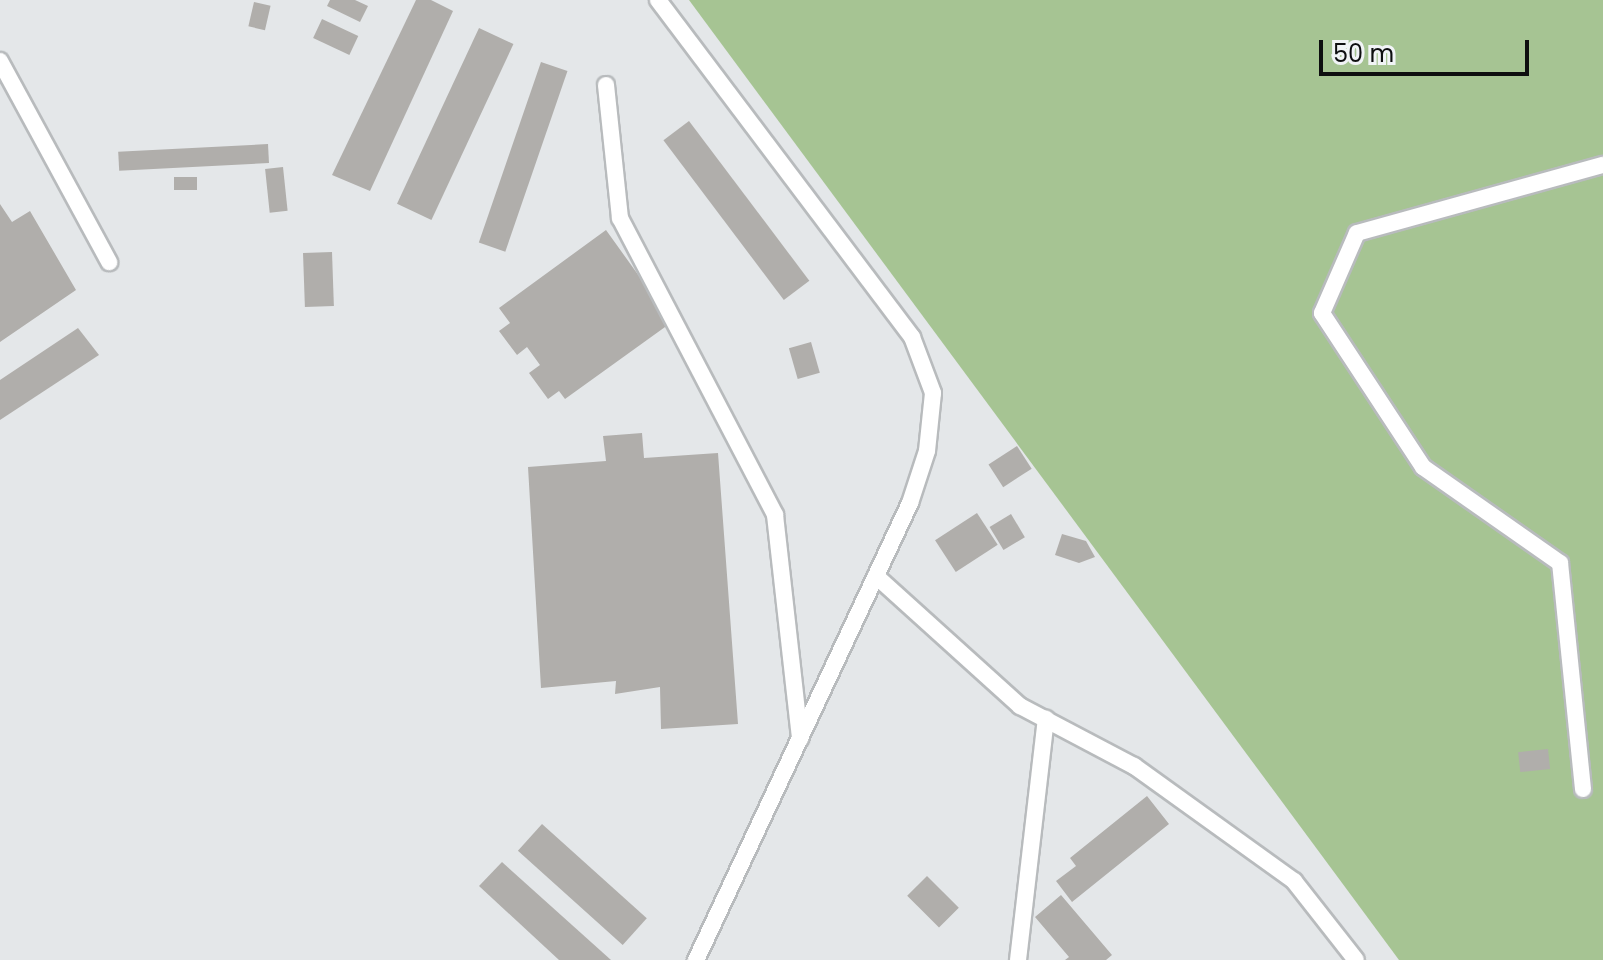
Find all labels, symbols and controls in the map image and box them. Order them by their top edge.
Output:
scale bar [1323,24,1533,74]
text: 50 m [1333,37,1394,70]

